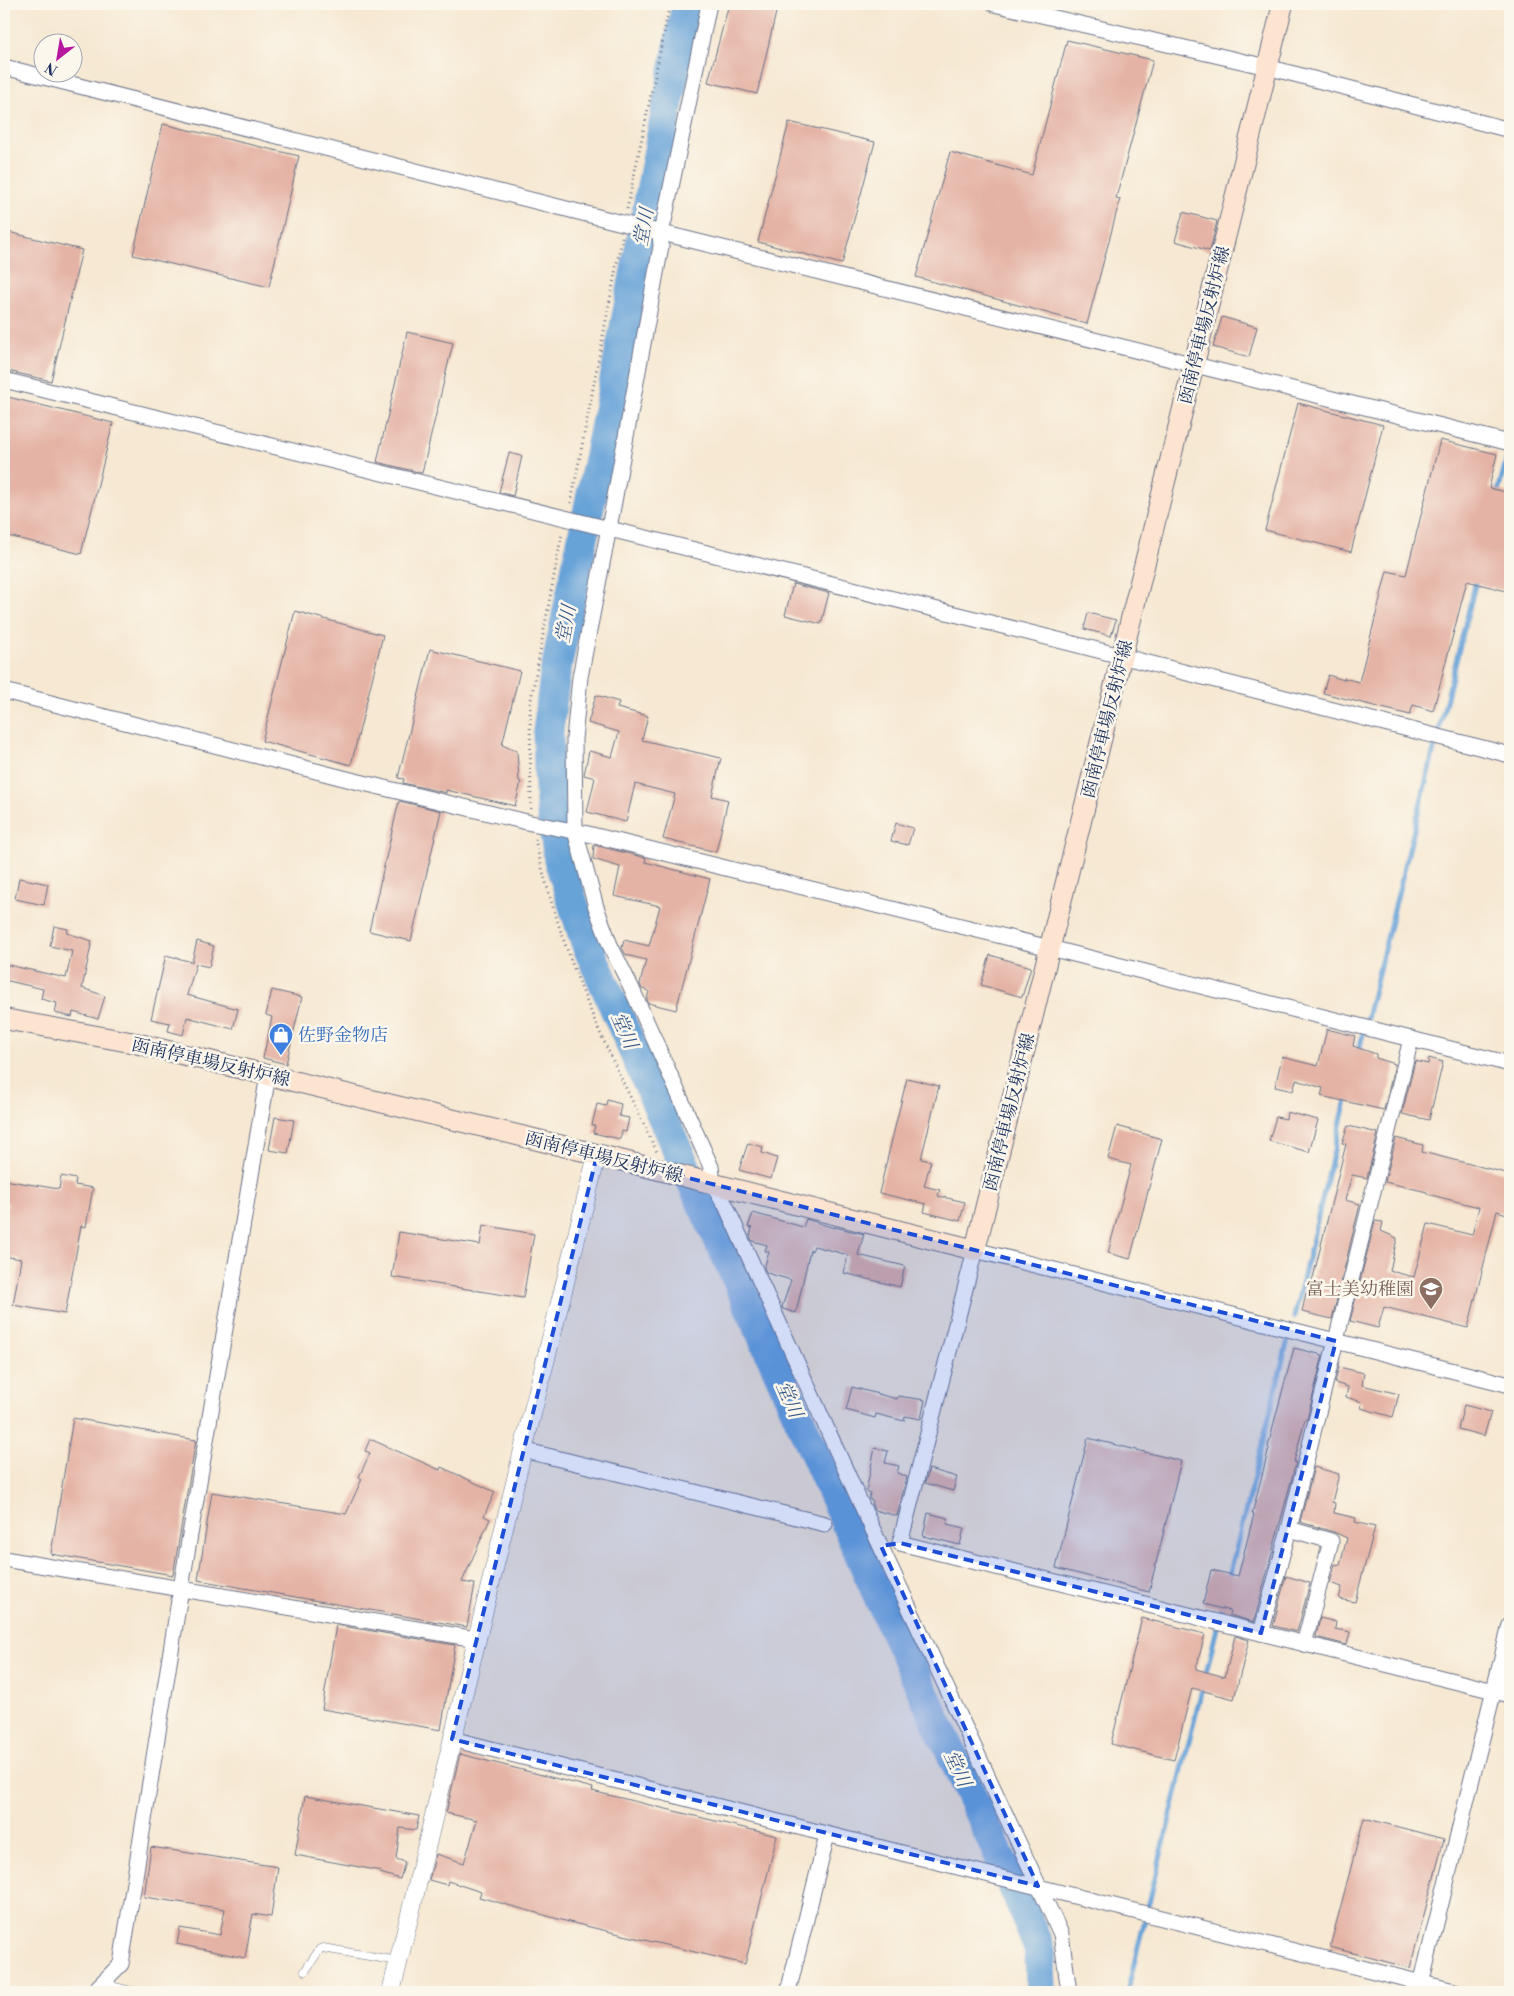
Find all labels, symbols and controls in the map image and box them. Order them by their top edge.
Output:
north arrow [32,32,82,82]
text: N [42,58,61,79]
water label: 堂川 [629,204,660,248]
street label: 函南停車場反射炉線 [1174,244,1235,406]
water label: 堂川 [551,601,582,645]
street label: 函南停車場反射炉線 [1077,638,1138,800]
water label: 堂川 [605,1008,644,1054]
shop icon: 佐野金物店 [268,1022,294,1056]
place label: 佐野金物店 [298,1024,388,1047]
street label: 函南停車場反射炉線 [979,1031,1040,1193]
street label: 函南停車場反射炉線 [129,1033,292,1092]
street label: 函南停車場反射炉線 [523,1127,685,1188]
school or university icon: 富士美幼稚園 [1418,1276,1444,1310]
place label: 富士美幼稚園 [1306,1278,1414,1301]
water label: 堂川 [770,1377,809,1423]
water label: 堂川 [938,1746,977,1793]

